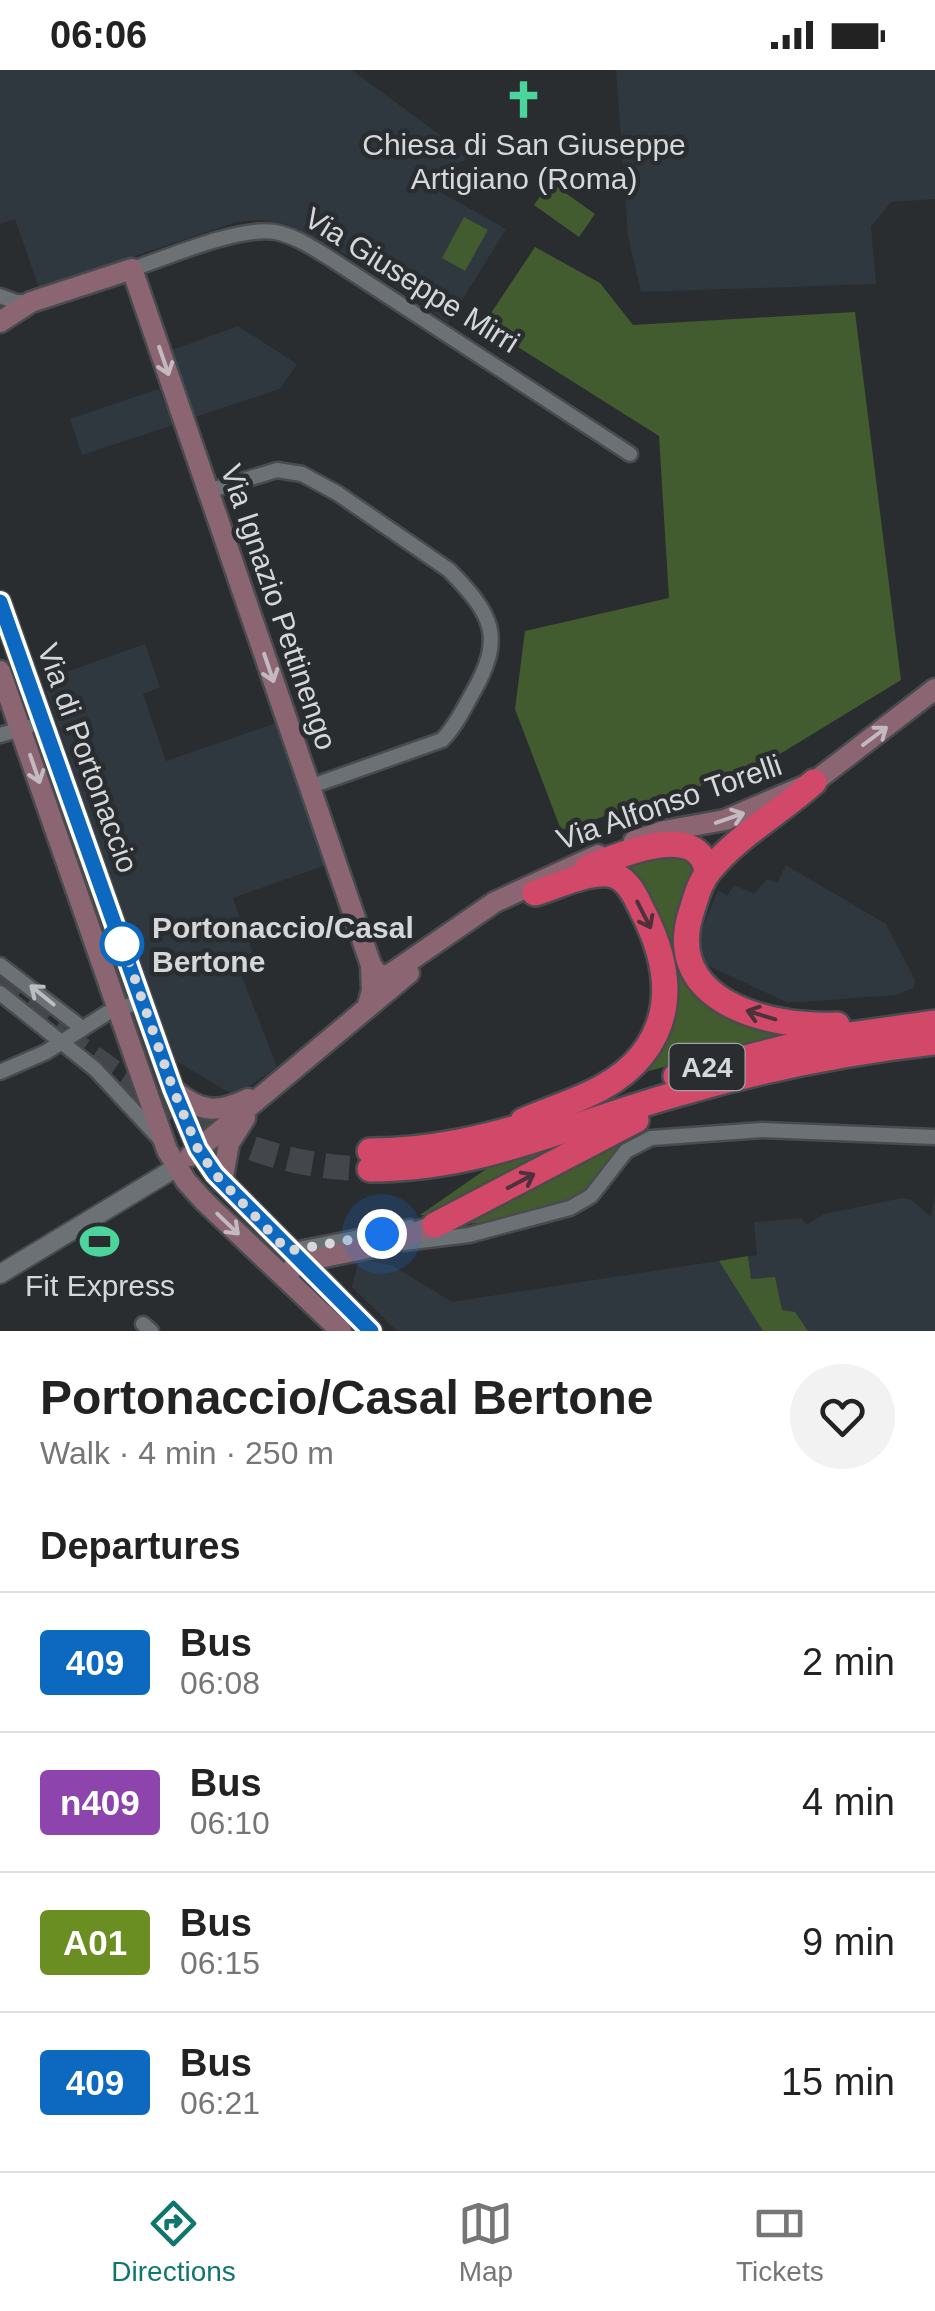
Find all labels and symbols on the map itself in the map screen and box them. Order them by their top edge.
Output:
church icon: Chiesa di San Giuseppe Artigiano (Roma) [503,79,545,121]
place label: Chiesa di San Giuseppe Artigiano (Roma) [362,128,686,195]
street label: Via Giuseppe Mirri [299,201,525,359]
one-way arrow [156,344,174,376]
street label: Via Ignazio Pettinengo [215,460,343,754]
street label: Via di Portonaccio [31,639,145,877]
one-way arrow [261,652,279,684]
one-way arrow [861,725,888,746]
street label: Via Alfonso Torelli [552,748,786,856]
one-way arrow [27,753,45,784]
one-way arrow [714,808,745,826]
one-way arrow [635,900,654,929]
place label: Portonaccio/Casal Bertone [152,911,414,978]
marker: Portonaccio/Casal Bertone [101,923,143,965]
one-way arrow [30,984,56,1006]
one-way arrow [746,1005,778,1023]
road number: A24 [670,1044,744,1090]
one-way arrow [506,1171,536,1190]
your location [357,1209,407,1259]
one-way arrow [215,1212,239,1236]
sports icon: Fit Express [79,1220,121,1262]
place label: Fit Express [25,1269,175,1302]

